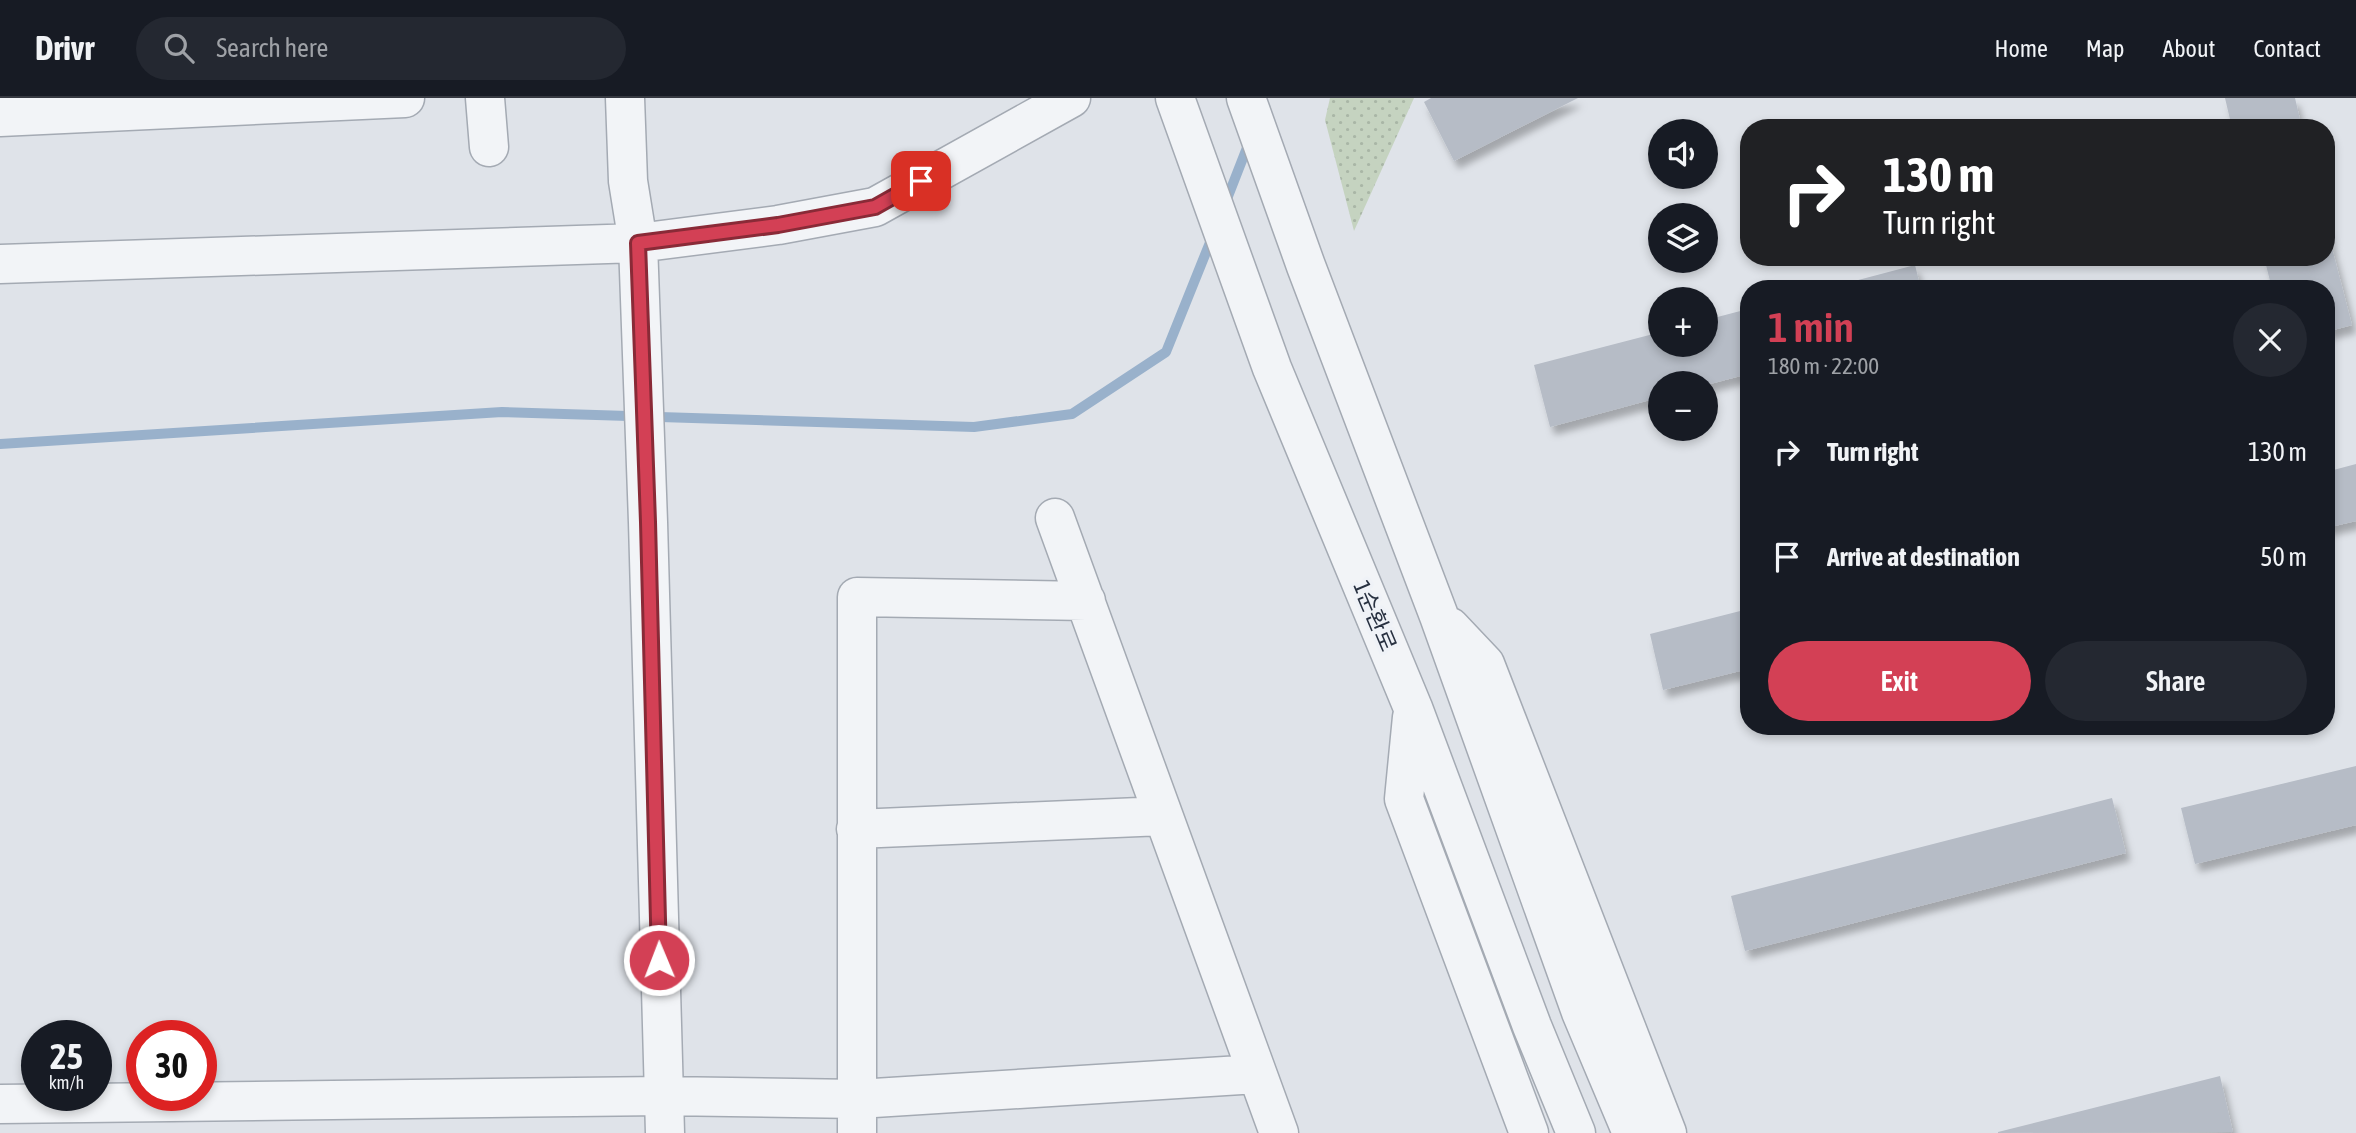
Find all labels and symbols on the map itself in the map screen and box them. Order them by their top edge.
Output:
pin [891,151,951,211]
street label: 1순환로 [1349,577,1401,655]
position arrow [622,923,696,997]
speed limit sign: 30 [126,1020,217,1111]

